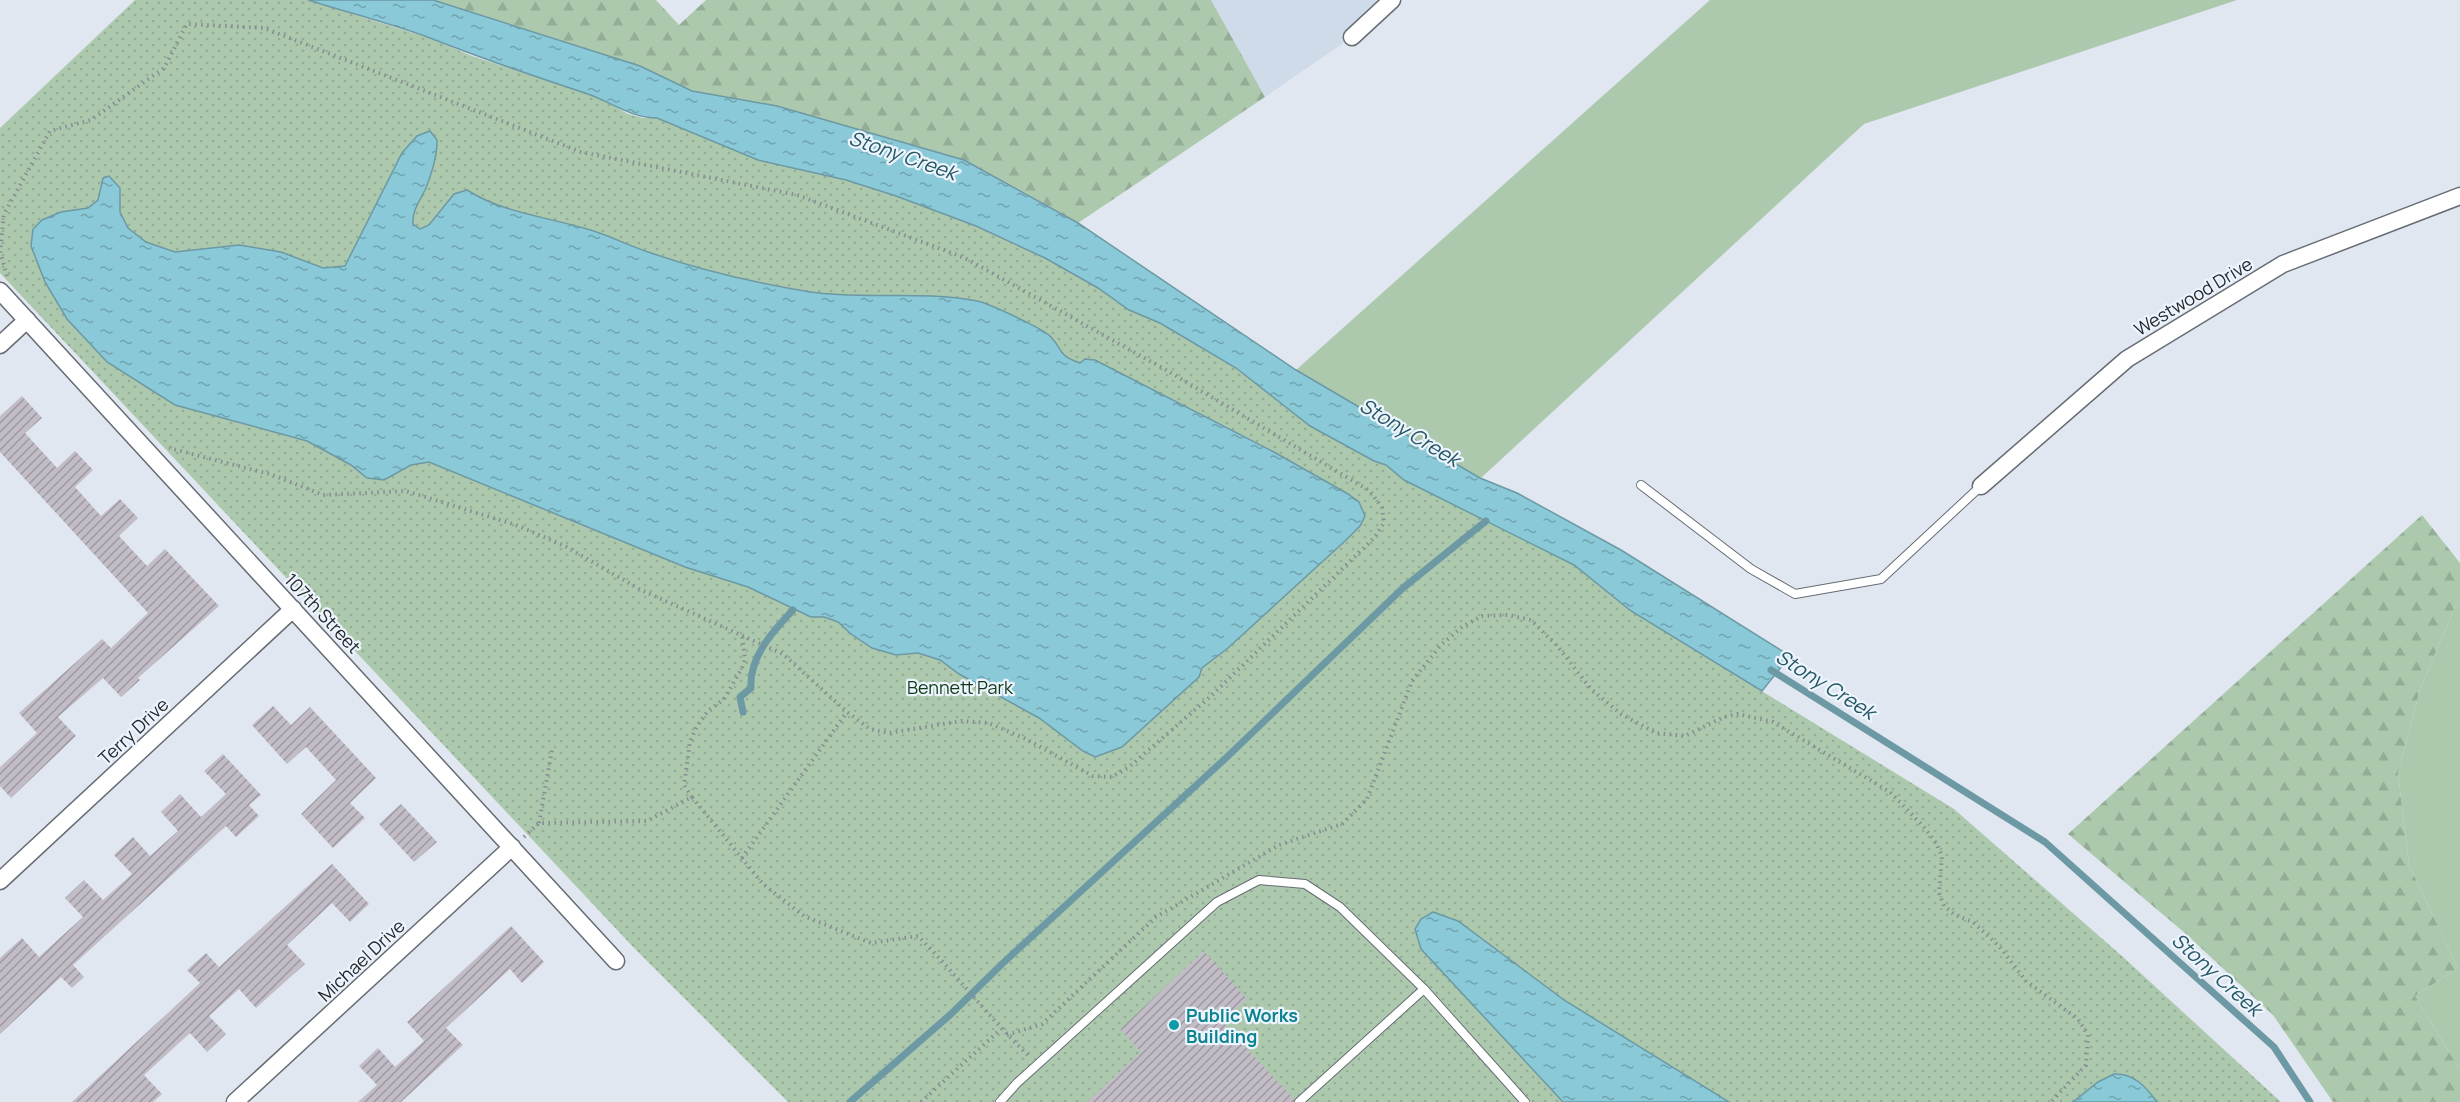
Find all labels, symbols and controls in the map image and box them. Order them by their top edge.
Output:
water label: Stony Creek [845,124,963,187]
street label: Westwood Drive [2129,251,2257,341]
water label: Stony Creek [1355,391,1468,474]
street label: 107th Street [280,568,366,658]
water label: Stony Creek [1771,643,1883,727]
park label: Bennett Park [907,675,1014,699]
street label: Terry Drive [93,692,173,770]
street label: Michael Drive [312,914,410,1006]
water label: Stony Creek [2166,926,2270,1024]
place label: Public Works Building [1186,1003,1298,1048]
marker: Public Works Building [1167,1018,1181,1032]

